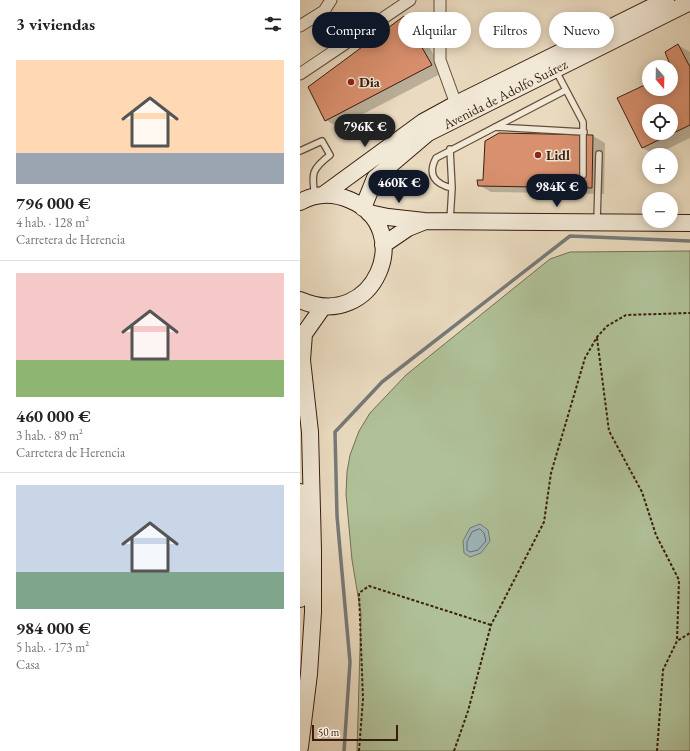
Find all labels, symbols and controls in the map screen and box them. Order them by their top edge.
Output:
chip: Comprar [312,12,390,48]
chip: Alquilar [398,12,471,48]
chip: Filtros [479,12,541,48]
chip: Nuevo [549,12,614,48]
text: 3 viviendas [16,13,95,35]
icon: filters [262,13,284,35]
street label: Avenida de Adolfo Suárez [439,55,571,134]
north arrow [642,60,678,96]
map controls [642,60,678,228]
place label: Dia [359,73,381,91]
marker: Dia [346,77,356,87]
icon: home [114,86,186,158]
button: locate [642,104,678,140]
pin: 796K € [332,114,398,148]
text: 796K € [343,118,387,135]
place label: Lidl [546,146,570,164]
button: + [642,148,678,184]
marker: Lidl [533,150,543,160]
pin: 460K € [366,170,432,204]
text: 460K € [377,174,421,191]
pin: 984K € [524,174,590,208]
text: 984K € [535,178,579,195]
text: 796 000 € [16,192,91,214]
button: − [642,192,678,228]
text: 4 hab. · 128 m² [16,214,89,231]
text: Carretera de Herencia [16,231,125,248]
icon: home [114,299,186,371]
text: 460 000 € [16,405,91,427]
text: 3 hab. · 89 m² [16,427,83,444]
text: Carretera de Herencia [16,444,125,461]
icon: home [114,511,186,583]
text: 984 000 € [16,617,91,639]
text: 5 hab. · 173 m² [16,639,89,656]
text: Casa [16,656,40,673]
scale bar [312,723,398,742]
text: 50 m [318,725,339,739]

